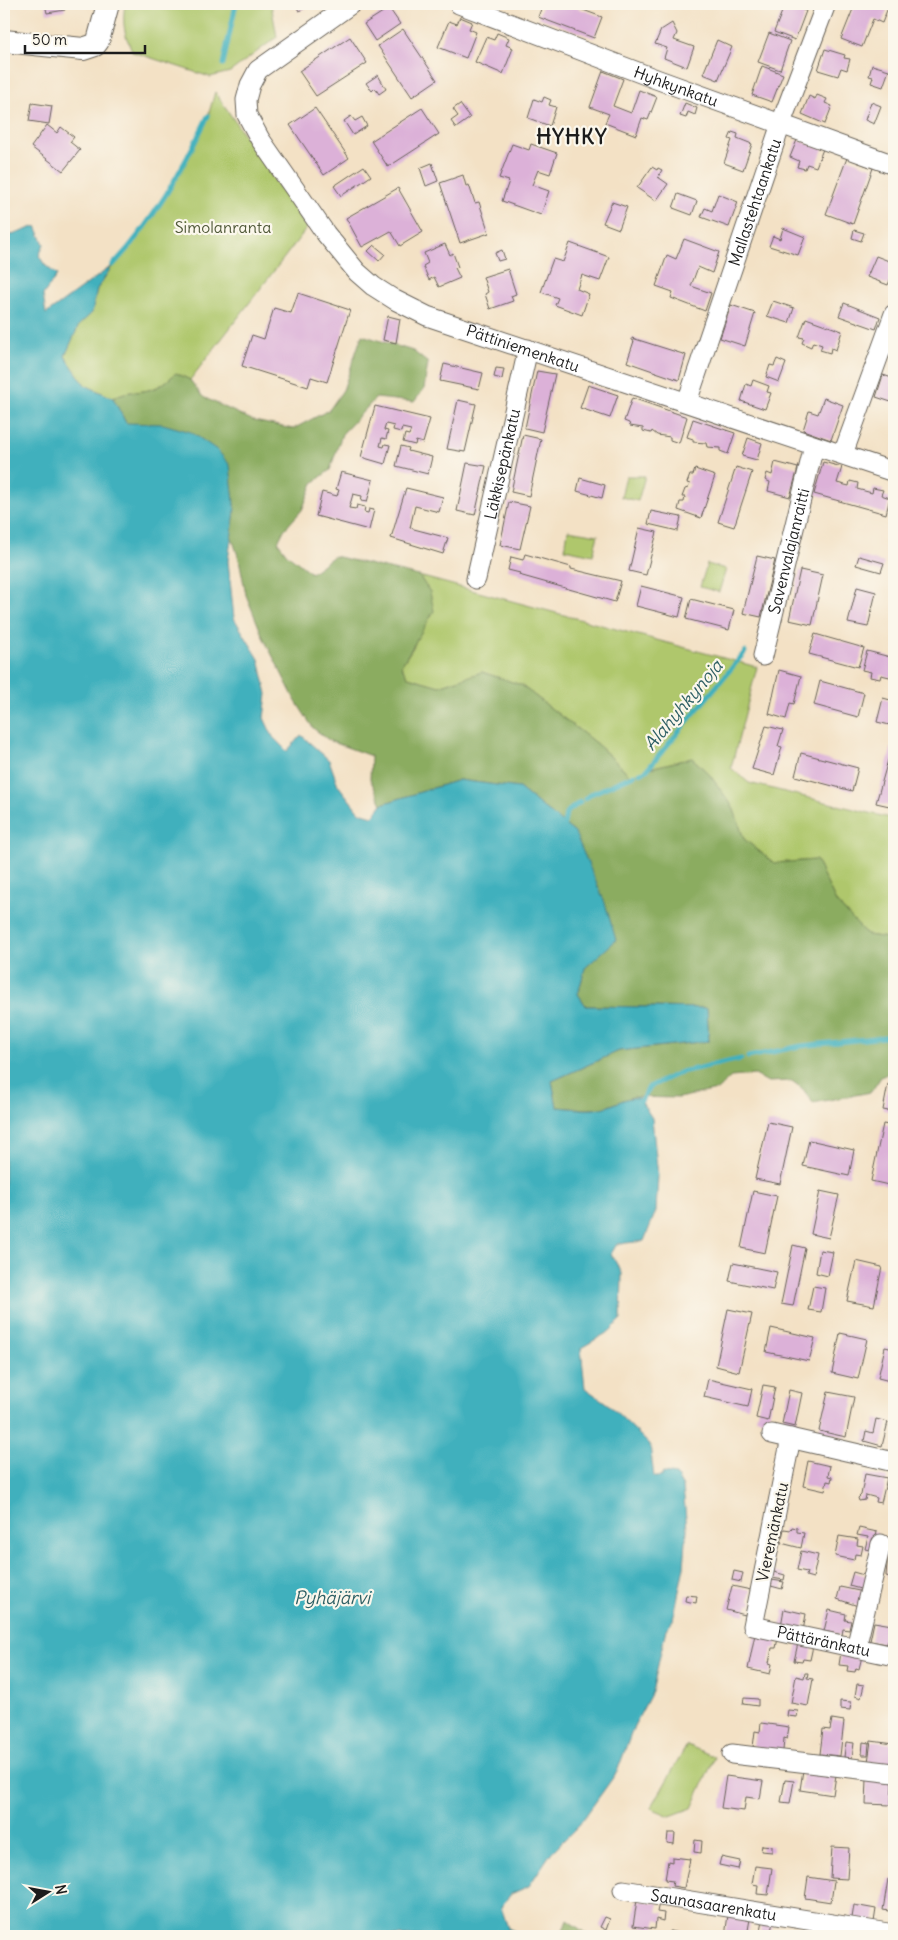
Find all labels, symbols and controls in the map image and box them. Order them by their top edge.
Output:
scale bar [25,22,145,54]
text: 50 m [32,30,67,49]
street label: Hyhkynkatu [631,61,721,111]
district label: HYHKY [536,123,608,150]
street label: Mallastehtaankatu [724,136,785,269]
park label: Simolanranta [175,217,271,237]
street label: Pättiniemenkatu [464,320,582,376]
street label: Läkkisepänkatu [480,407,524,521]
street label: Savenvalajanraitti [764,486,813,616]
water label: Alahyhkynoja [639,654,729,755]
street label: Vieremänkatu [752,1480,792,1584]
water label: Pyhäjärvi [294,1586,372,1609]
street label: Pättäränkatu [775,1621,872,1661]
north arrow [22,1868,72,1918]
text: N [51,1883,71,1896]
street label: Saunasaarenkatu [649,1885,778,1925]

